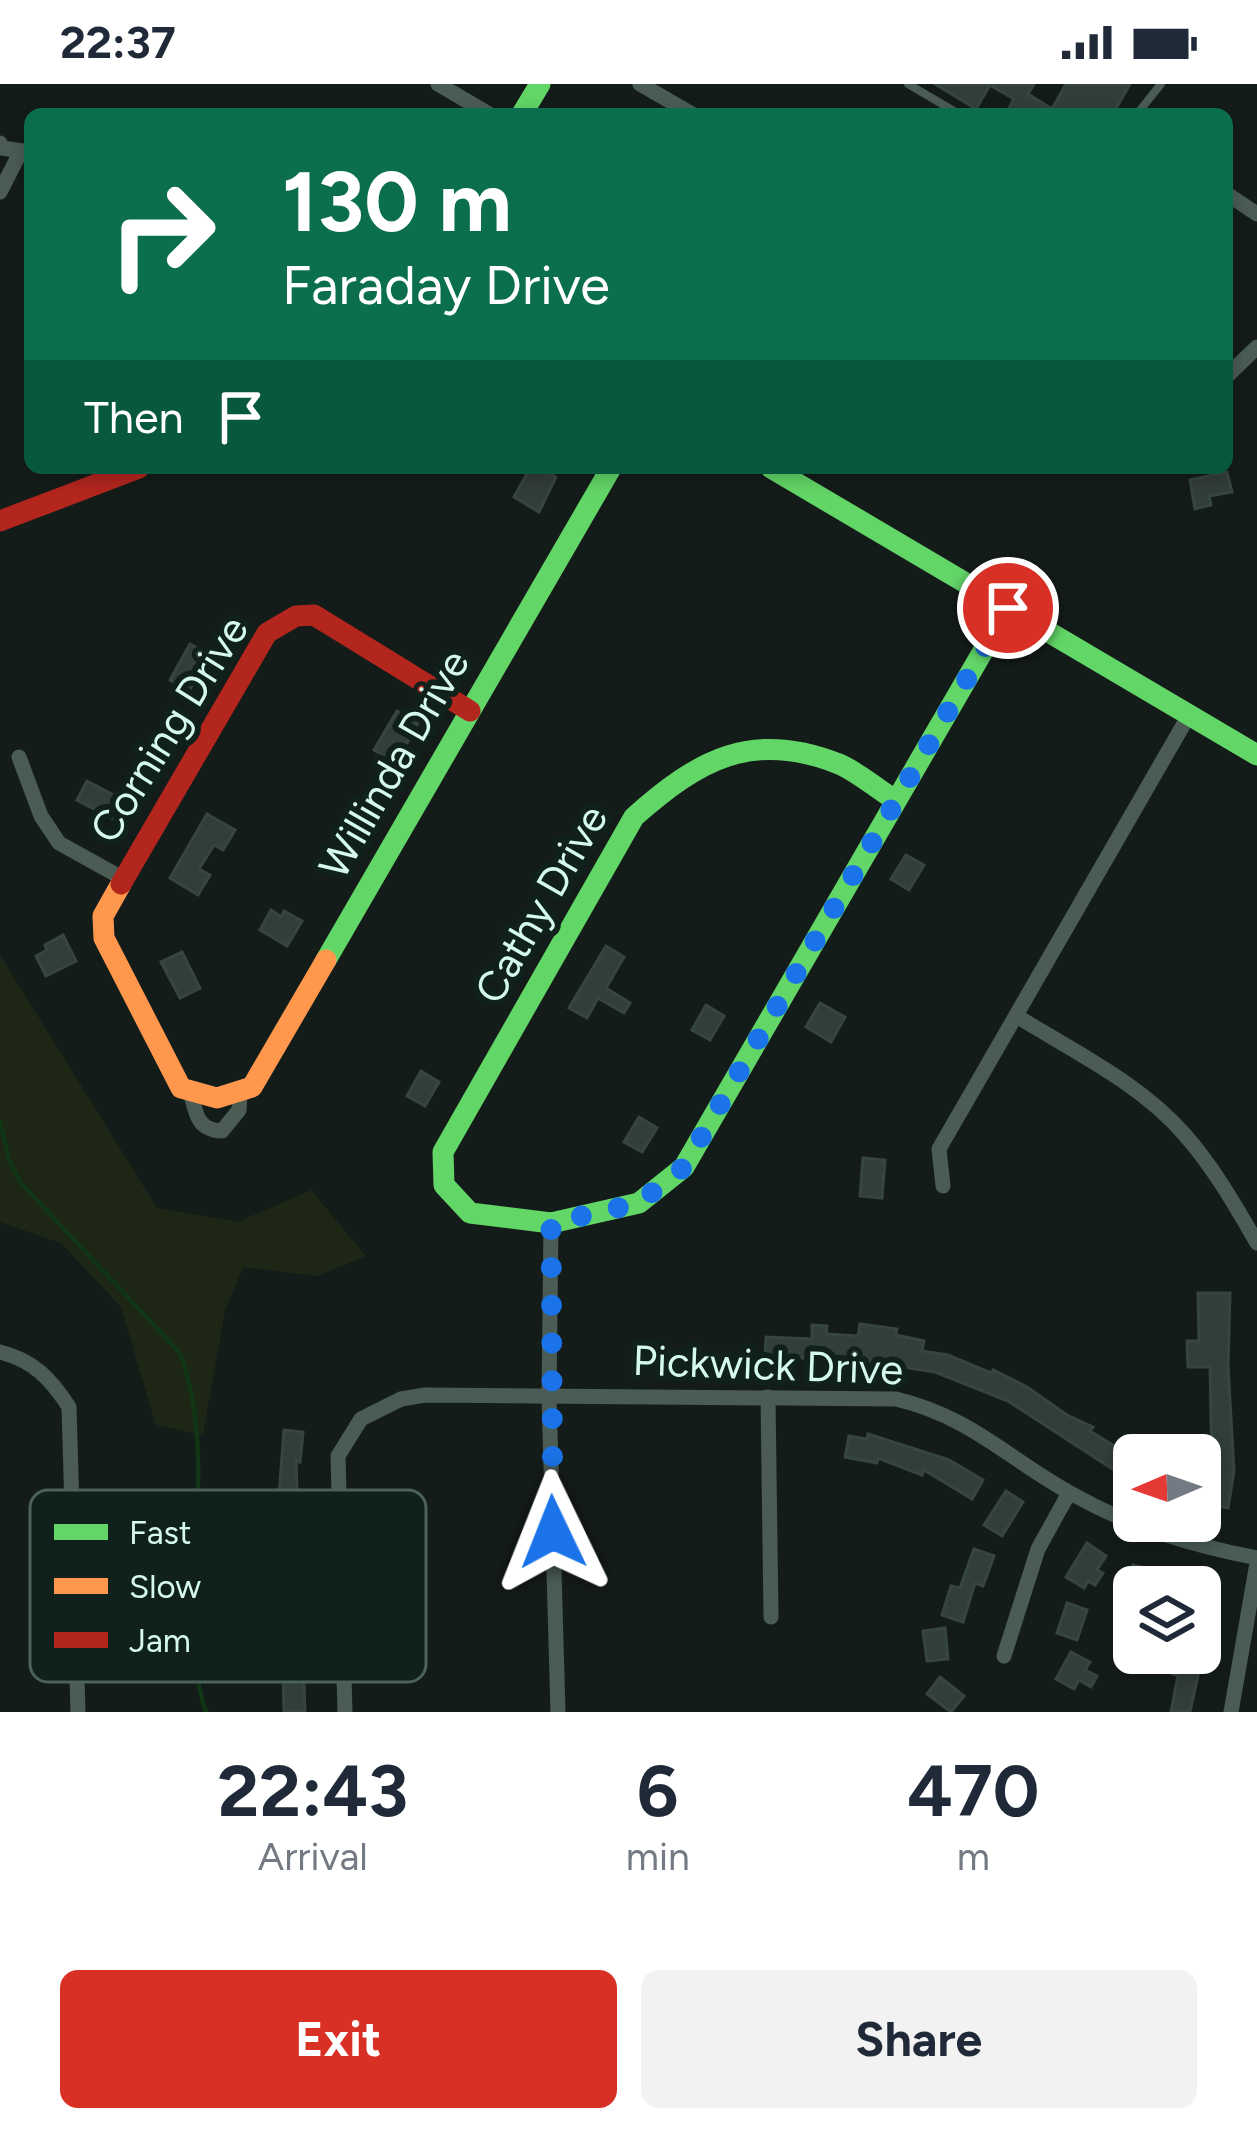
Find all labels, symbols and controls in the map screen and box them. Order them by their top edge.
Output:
text: 22:37 [60,15,176,69]
text: 130 m [282,151,512,252]
icon: right [84,156,240,312]
text: Faraday Drive [282,253,610,318]
icon: arrive [208,384,274,450]
text: Then [84,390,184,444]
pin [957,557,1059,659]
icon: arrive [975,575,1041,641]
street label: Corning Drive [79,606,259,852]
street label: Willinda Drive [308,641,480,887]
street label: Cathy Drive [464,796,618,1012]
street label: Pickwick Drive [632,1335,904,1395]
north arrow [1113,1434,1221,1542]
map controls [1113,1434,1221,1674]
position arrow [490,1469,616,1595]
legend [30,1490,426,1682]
text: Fast [129,1513,191,1552]
button: layers [1113,1566,1221,1674]
text: Slow [129,1567,201,1606]
text: Jam [129,1621,191,1660]
text: 22:43 [218,1748,408,1834]
text: 6 [637,1748,679,1834]
text: 470 [907,1748,1039,1834]
text: Arrival [258,1833,368,1880]
text: min [626,1833,690,1880]
text: m [957,1833,990,1880]
button: Exit [60,1970,617,2108]
button: Share [641,1970,1197,2108]

